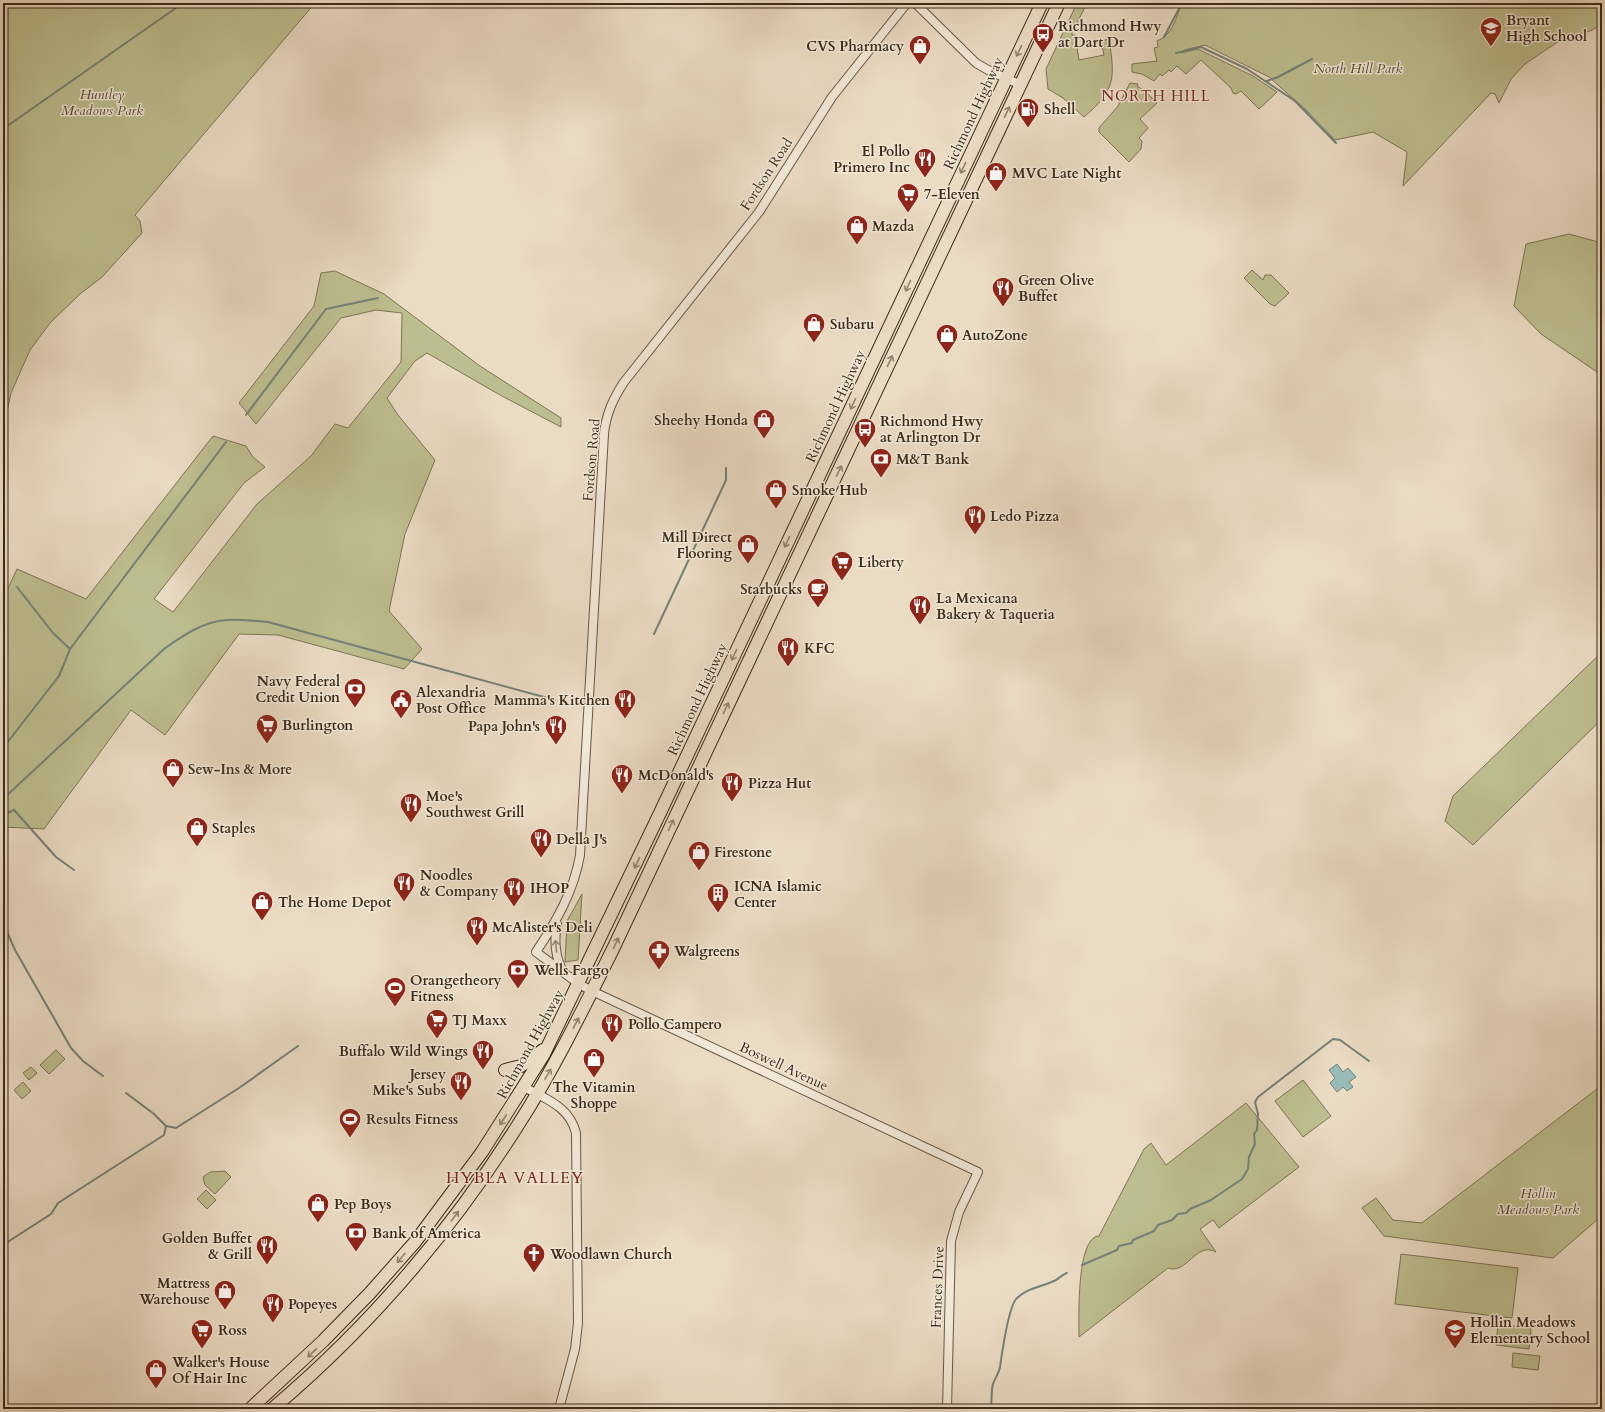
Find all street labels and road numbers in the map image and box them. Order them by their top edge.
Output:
street label: Richmond Highway [939,53,1008,173]
street label: Fordson Road [736,134,797,214]
street label: Richmond Highway [801,346,870,466]
street label: Fordson Road [578,417,605,502]
street label: Richmond Highway [663,639,732,759]
street label: Richmond Highway [493,986,569,1102]
street label: Boswell Avenue [736,1038,831,1095]
street label: Frances Drive [927,1246,948,1328]

